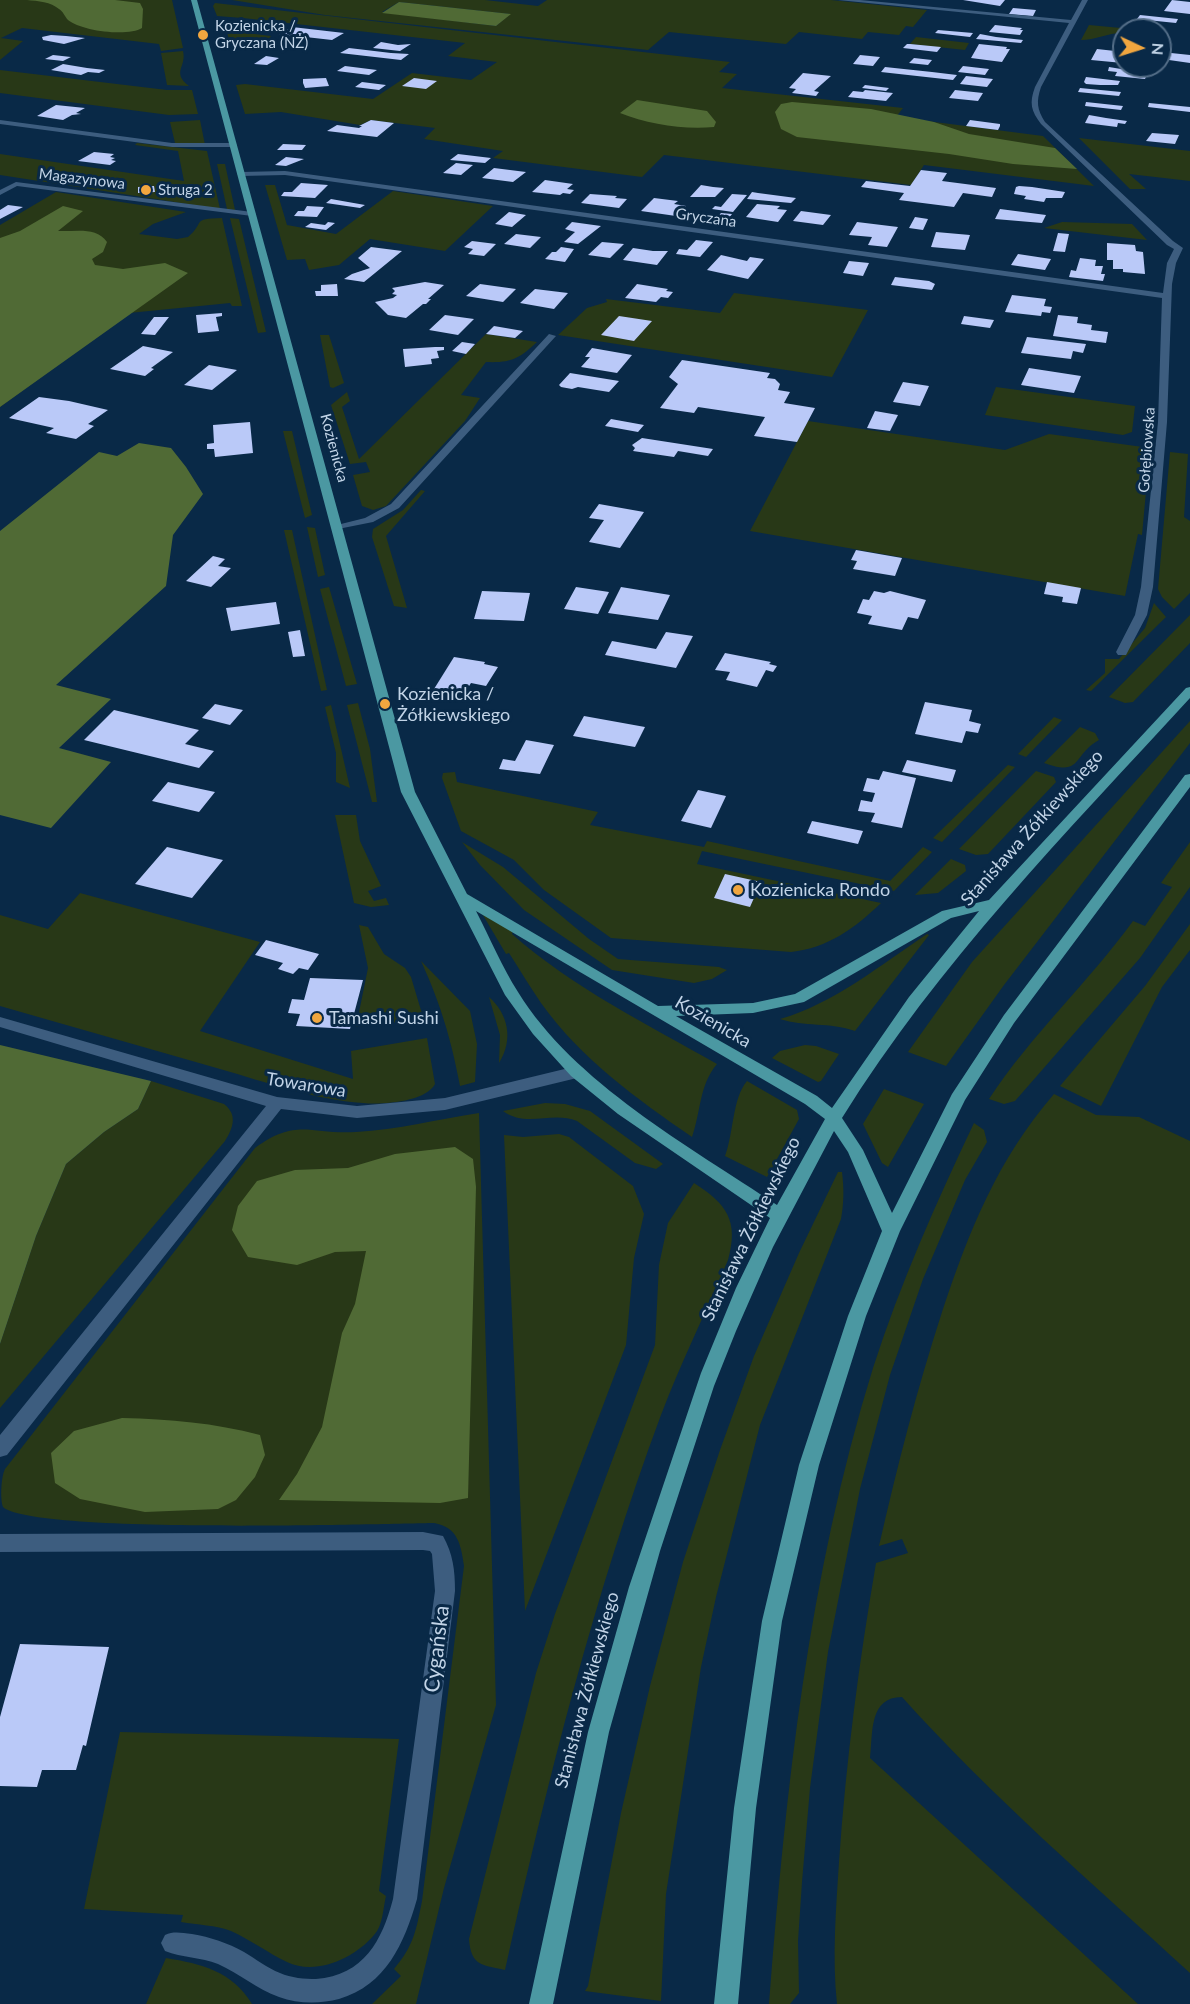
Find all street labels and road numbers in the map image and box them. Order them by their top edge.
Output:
street label: Magazynowa [38,165,126,193]
street label: Gryczana [675,205,737,231]
street label: Gołębiowska [1135,407,1159,493]
street label: Kozienicka [316,412,352,484]
street label: Stanisława Żółkiewskiego [956,746,1108,910]
street label: Kozienicka [671,992,755,1052]
street label: Towarowa [264,1068,348,1102]
street label: Stanisława Żółkiewskiego [697,1133,805,1325]
street label: Stanisława Żółkiewskiego [550,1590,624,1790]
street label: Cygańska [419,1604,455,1694]

